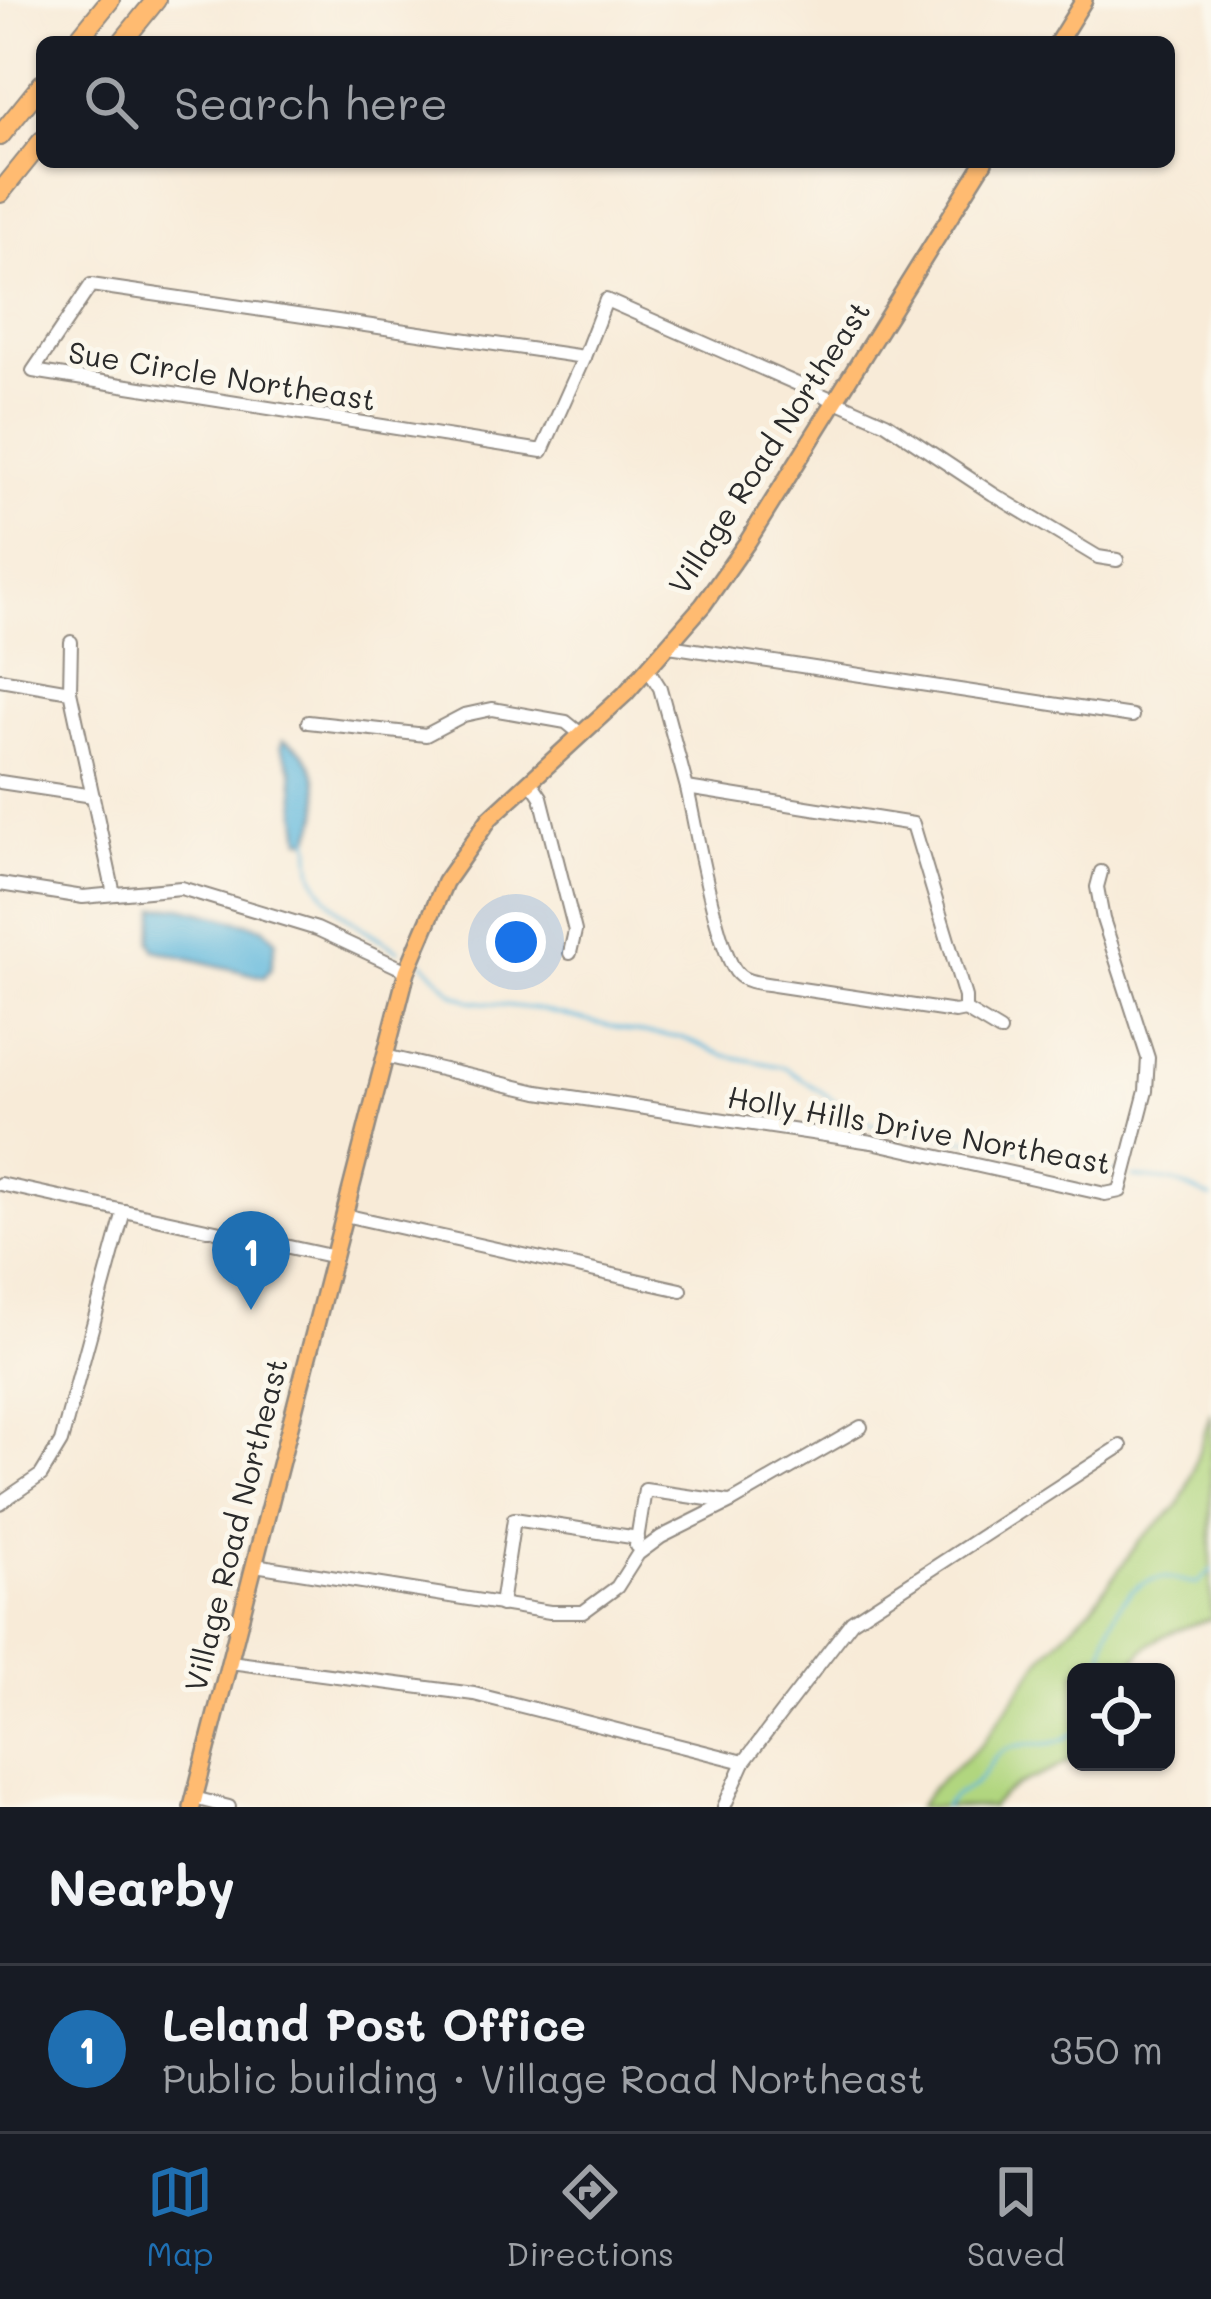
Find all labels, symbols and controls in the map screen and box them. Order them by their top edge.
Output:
search box [36,36,1175,168]
icon: search [78,69,144,135]
text: Search here [174,73,448,131]
street label: Village Road Northeast [658,292,878,601]
street label: Sue Circle Northeast [66,331,379,419]
your location [486,912,546,972]
street label: Holly Hills Drive Northeast [725,1076,1114,1182]
pin: 1 [212,1211,290,1310]
street label: Village Road Northeast [174,1354,296,1695]
map controls [1067,1663,1175,1771]
button: locate [1067,1663,1175,1771]
text: Nearby [48,1852,235,1919]
text: Leland Post Office [162,1994,586,2052]
text: 1 [78,2023,96,2074]
text: 350 m [1050,2023,1163,2074]
text: Public building · Village Road Northeast [162,2052,925,2103]
tab: Map [146,2159,214,2274]
tab: Directions [506,2159,674,2274]
tab: Saved [967,2159,1065,2274]

